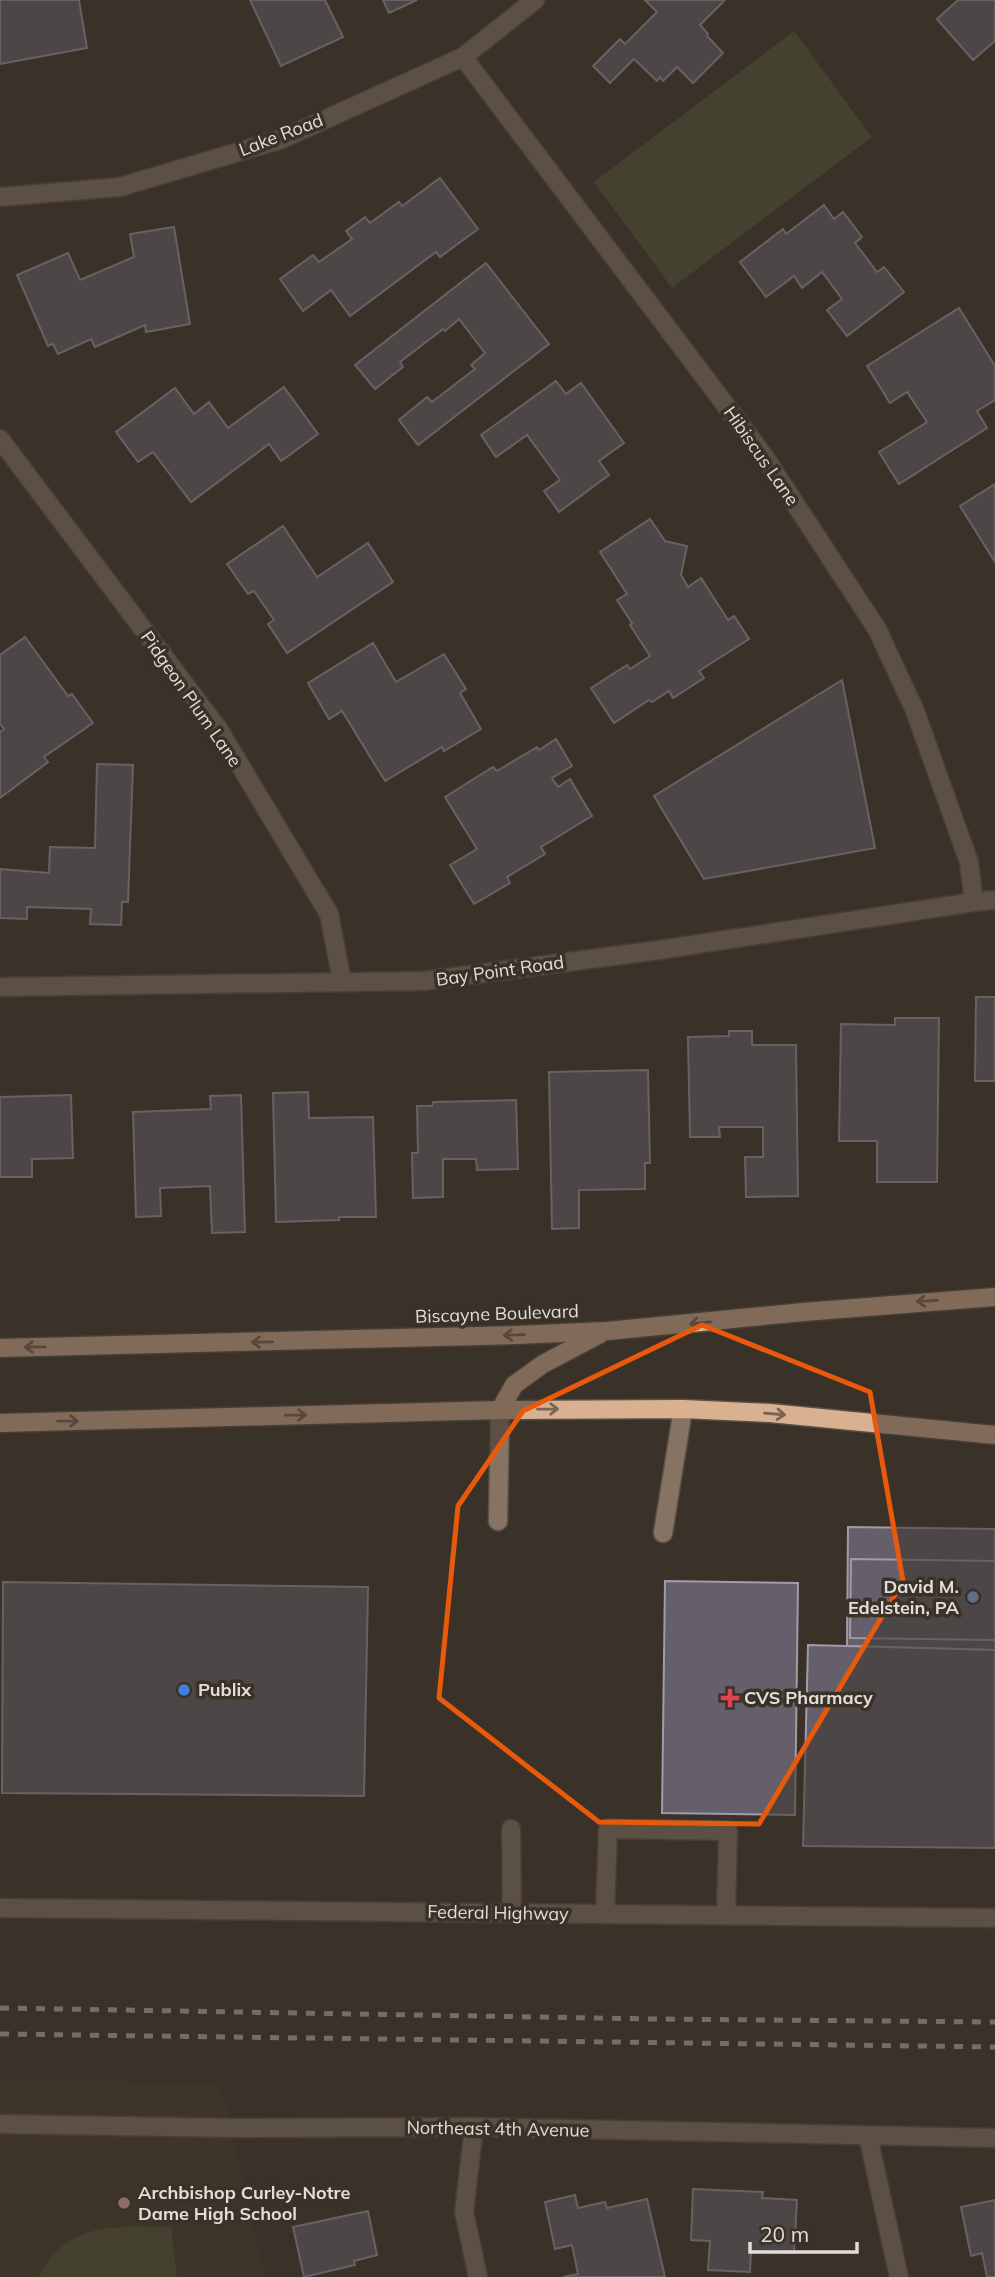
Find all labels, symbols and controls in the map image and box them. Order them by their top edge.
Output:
street label: Lake Road [235,108,326,161]
street label: Hibiscus Lane [719,402,804,510]
street label: Pidgeon Plum Lane [136,626,247,771]
street label: Bay Point Road [435,950,565,991]
one-way arrow [916,1295,939,1308]
street label: Biscayne Boulevard [415,1299,579,1328]
one-way arrow [690,1317,712,1330]
one-way arrow [503,1329,526,1342]
one-way arrow [251,1335,274,1348]
one-way arrow [23,1341,46,1354]
one-way arrow [536,1402,559,1416]
one-way arrow [284,1408,307,1422]
one-way arrow [763,1408,786,1421]
one-way arrow [56,1414,79,1427]
place label: David M. Edelstein, PA [848,1575,959,1619]
marker: David M. Edelstein, PA [965,1589,981,1605]
place label: Publix [198,1678,252,1701]
marker: Publix [176,1682,192,1698]
place label: CVS Pharmacy [744,1686,873,1709]
marker: CVS Pharmacy [722,1690,738,1706]
street label: Federal Highway [427,1900,569,1925]
street label: Northeast 4th Avenue [406,2115,590,2142]
place label: Archbishop Curley-Notre Dame High School [138,2181,350,2225]
marker: Archbishop Curley-Notre Dame High School [116,2195,132,2211]
scale bar [750,2210,857,2254]
text: 20 m [760,2221,809,2247]

